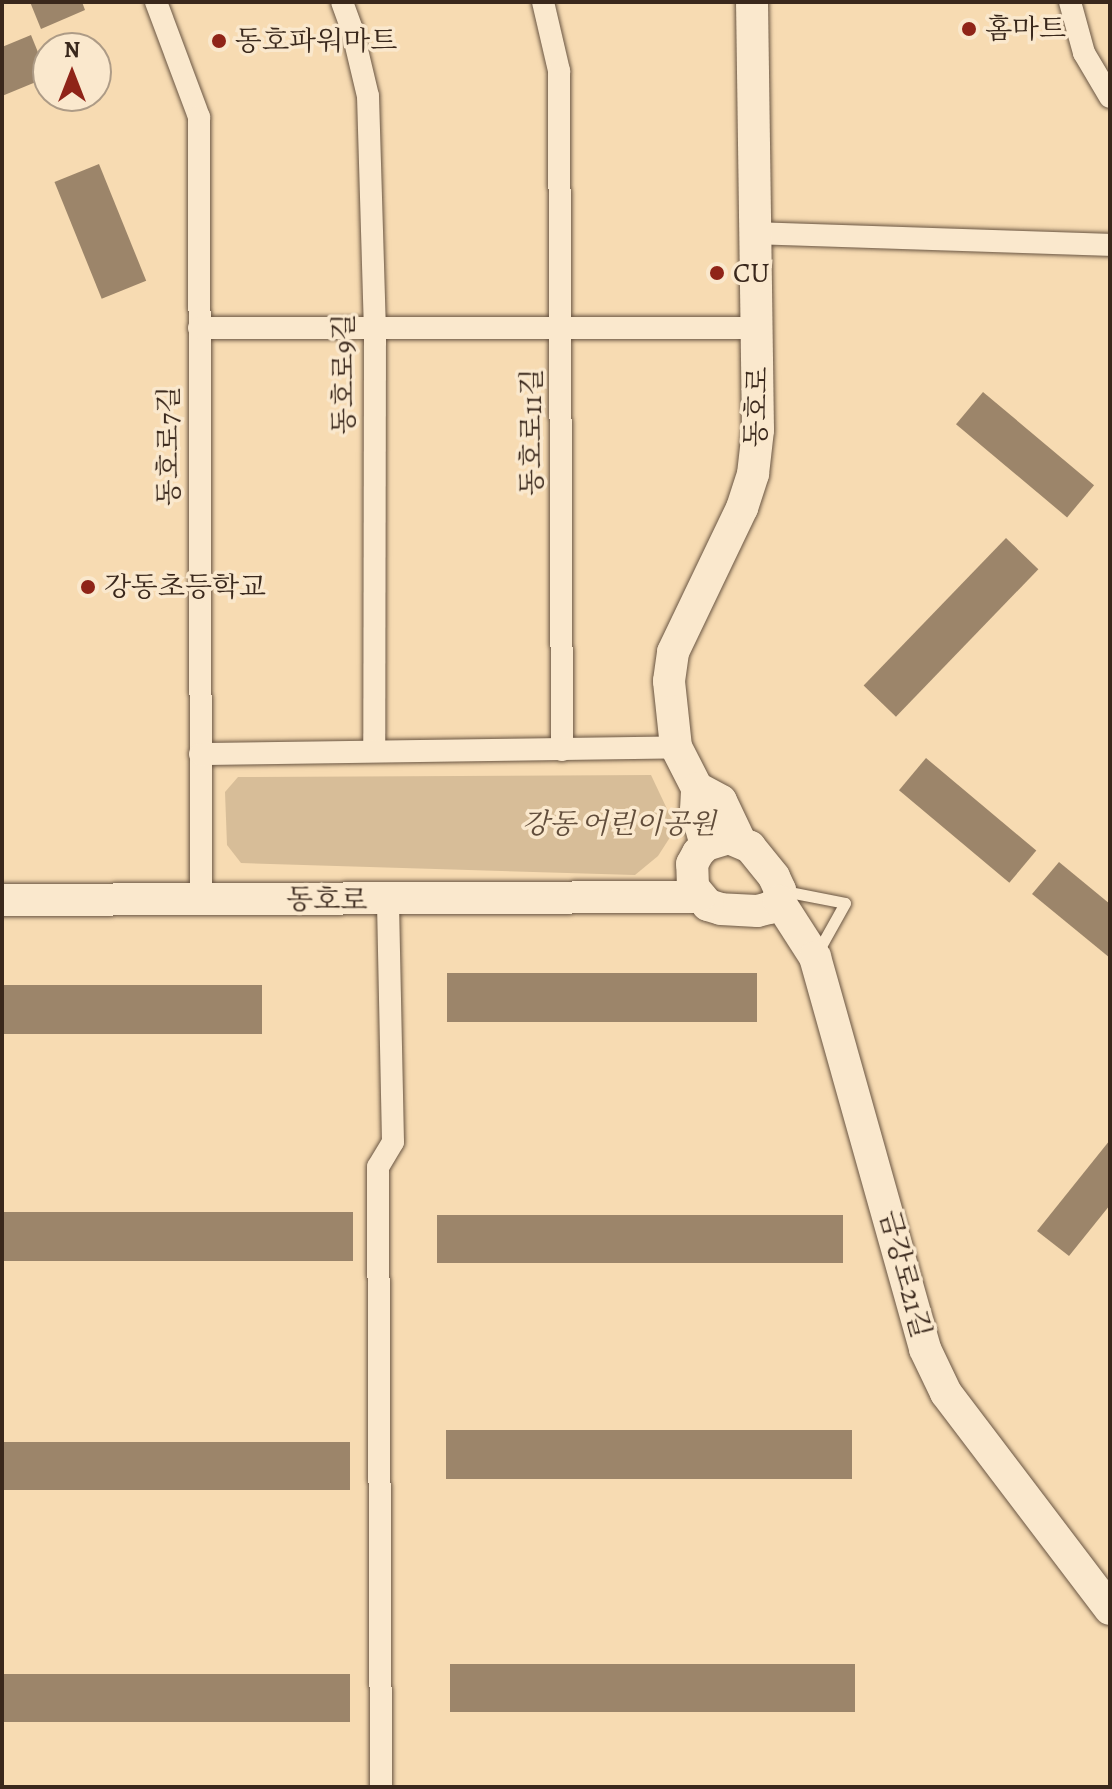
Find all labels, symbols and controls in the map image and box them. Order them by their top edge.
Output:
place label: 홈마트 [985,12,1066,46]
marker: 홈마트 [960,20,978,38]
place label: 동호파워마트 [235,24,397,58]
north arrow [32,32,112,112]
marker: 동호파워마트 [210,32,228,50]
text: N [64,35,80,65]
place label: CU [733,256,770,290]
marker: CU [708,264,726,282]
street label: 동호로9길 [327,314,361,434]
street label: 동호로 [739,366,775,448]
street label: 동호로11길 [515,368,549,496]
street label: 동호로7길 [152,386,186,506]
place label: 강동초등학교 [104,570,266,604]
marker: 강동초등학교 [79,578,97,596]
park label: 강동 어린이공원 [522,807,716,841]
street label: 동호로 [286,882,368,918]
street label: 금강로21길 [872,1206,938,1342]

